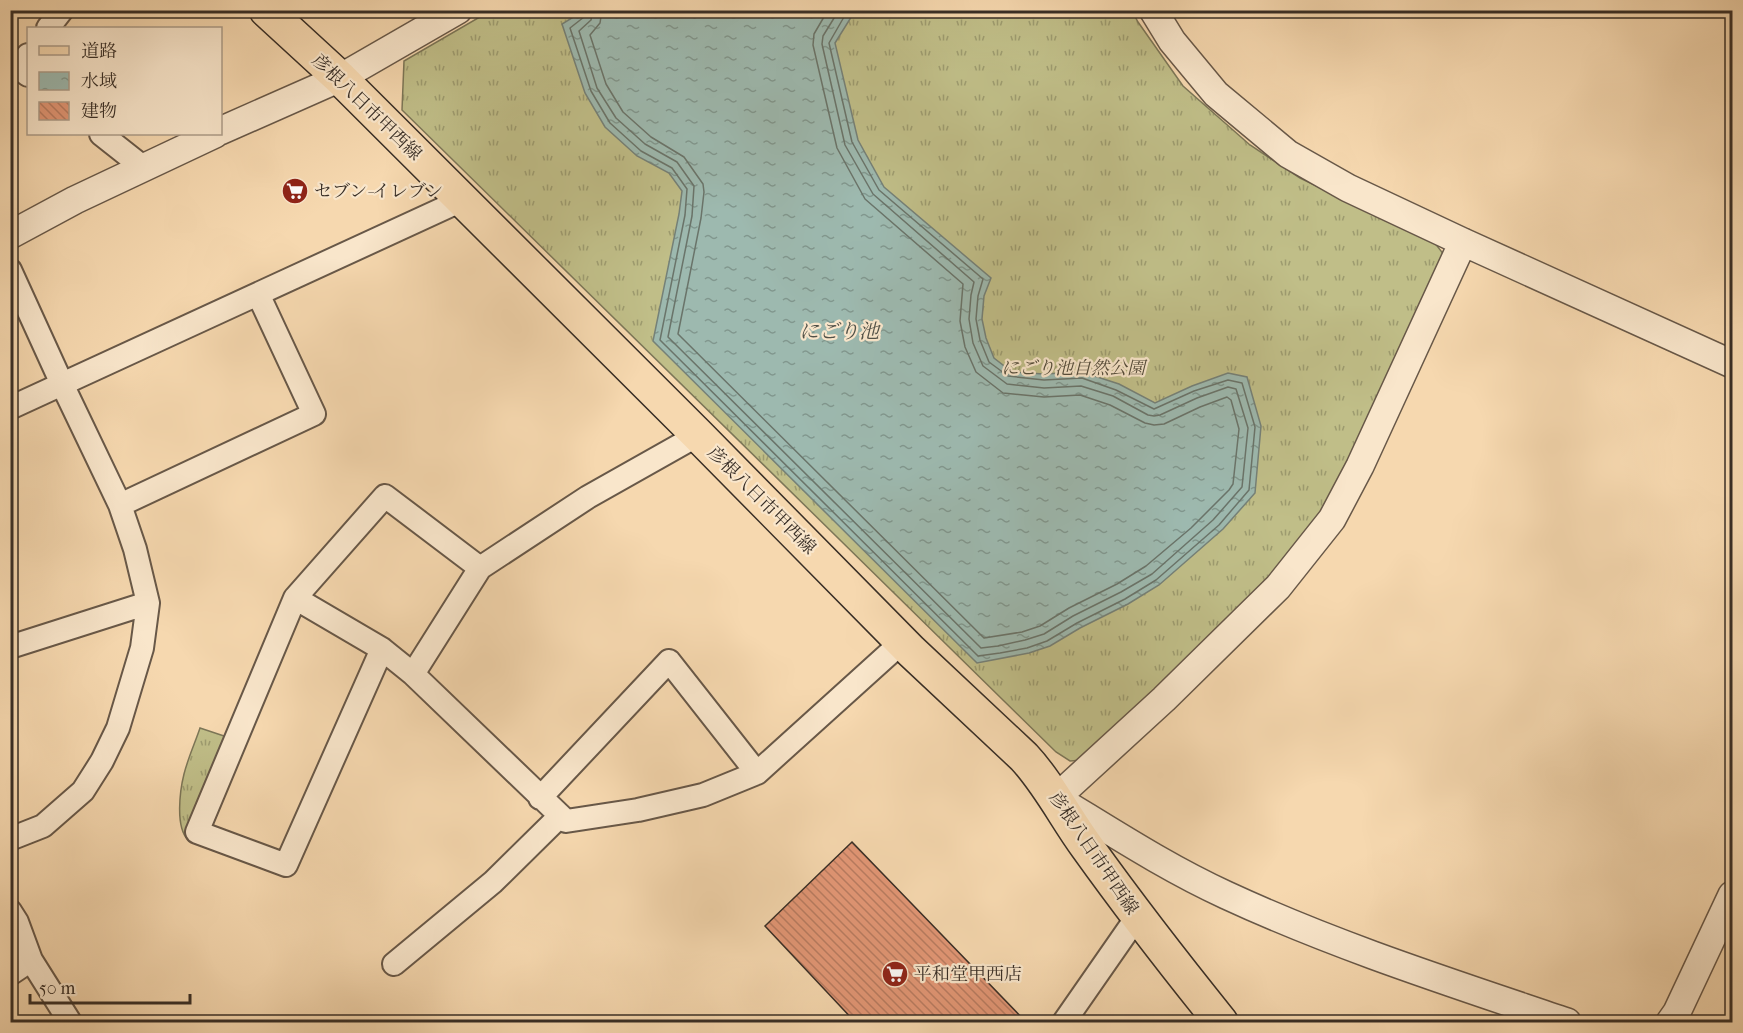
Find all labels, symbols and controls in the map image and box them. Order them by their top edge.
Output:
legend [27,27,222,135]
text: 道路 [81,41,117,62]
street label: 彦根八日市甲西線 [308,50,426,165]
text: 水域 [81,71,117,92]
text: 建物 [81,101,117,122]
supermarket icon: セブン-イレブン [280,176,310,206]
place label: セブン-イレブン [314,181,443,202]
water label: にごり池 [799,320,881,343]
park label: にごり池自然公園 [1001,358,1148,379]
street label: 彦根八日市甲西線 [703,442,820,559]
street label: 彦根八日市甲西線 [1045,788,1143,919]
supermarket icon: 平和堂甲西店 [880,959,910,989]
place label: 平和堂甲西店 [914,964,1022,985]
scale bar [30,967,190,1005]
text: 50 m [39,978,76,999]

